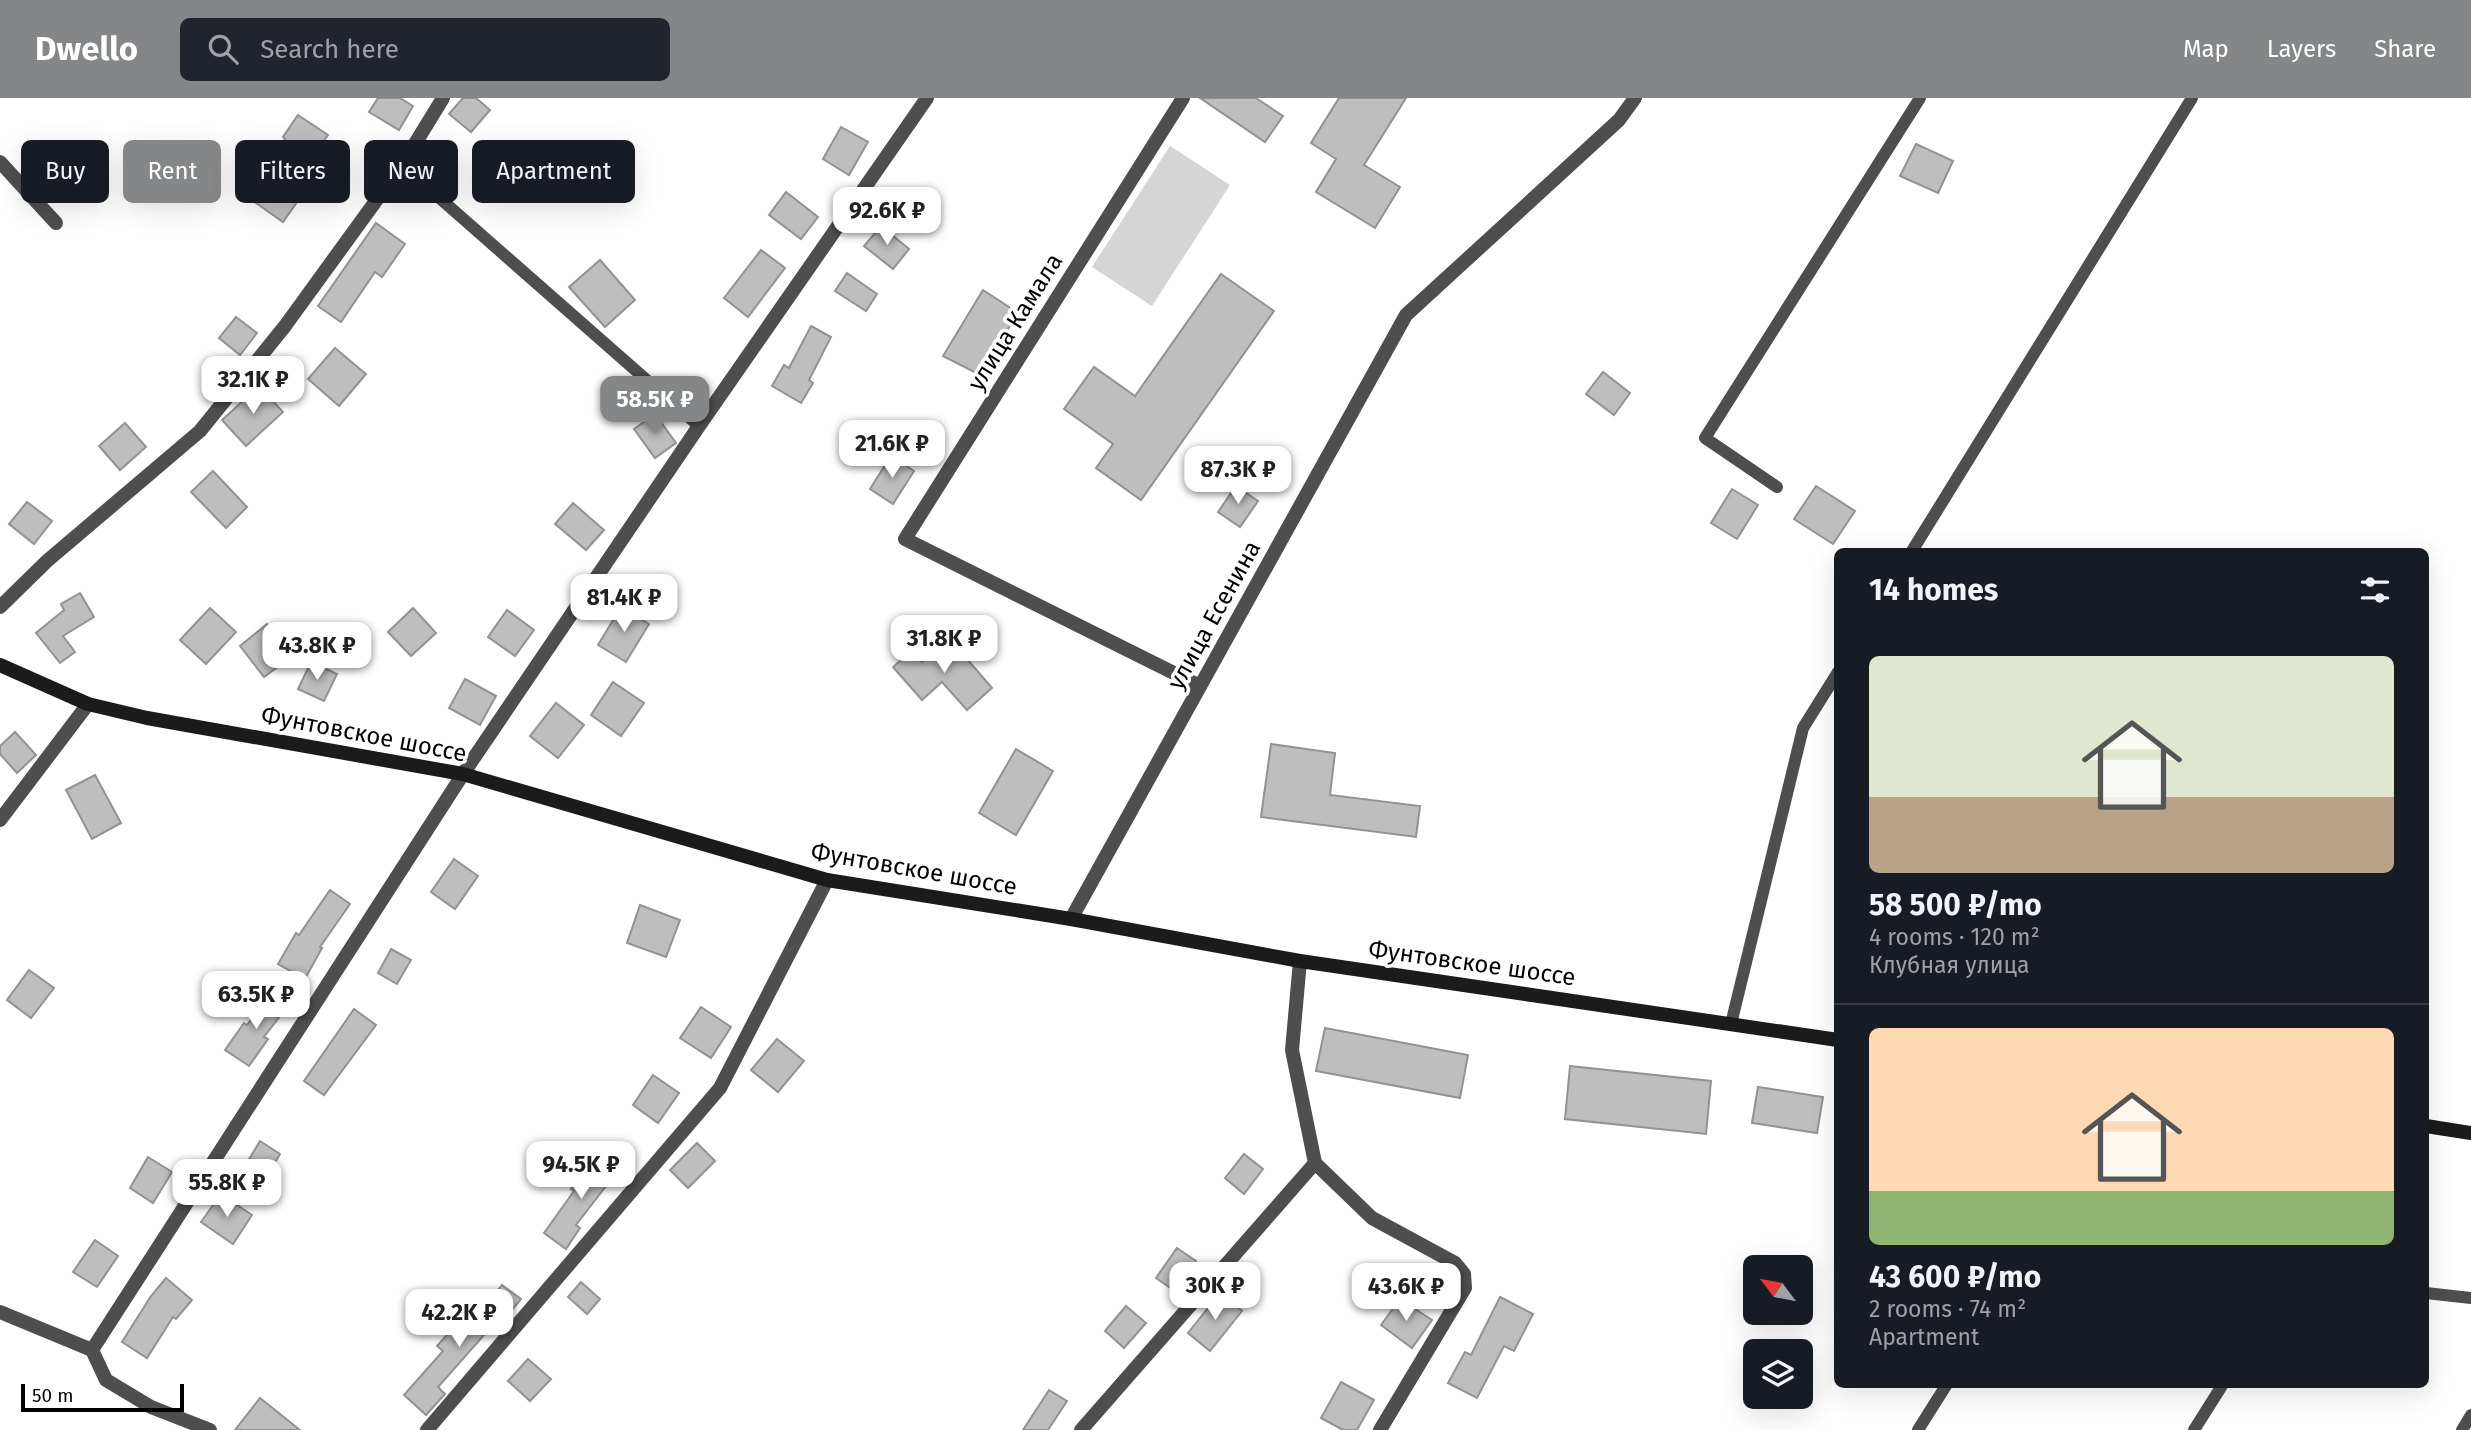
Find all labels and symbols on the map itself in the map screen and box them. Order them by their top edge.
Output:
pin: 92.6K ₽ [822,188,952,247]
street label: улица Камала [962,248,1068,396]
pin: 32.1K ₽ [188,356,318,416]
pin: 58.5K ₽ [590,376,720,436]
pin: 21.6K ₽ [827,420,957,480]
pin: 87.3K ₽ [1173,446,1303,506]
street label: улица Есенина [1162,536,1266,694]
pin: 81.4K ₽ [559,574,689,634]
pin: 31.8K ₽ [879,616,1009,675]
pin: 43.8K ₽ [252,622,382,682]
street label: Фунтовское шоссе [259,700,469,768]
street label: Фунтовское шоссе [809,837,1019,901]
street label: Фунтовское шоссе [1367,935,1577,991]
pin: 63.5K ₽ [191,972,321,1031]
pin: 94.5K ₽ [516,1142,646,1201]
pin: 55.8K ₽ [162,1160,292,1219]
north arrow [1743,1255,1813,1325]
pin: 30K ₽ [1166,1262,1264,1322]
pin: 43.6K ₽ [1341,1264,1471,1323]
pin: 42.2K ₽ [394,1290,524,1349]
scale bar [21,1381,184,1413]

